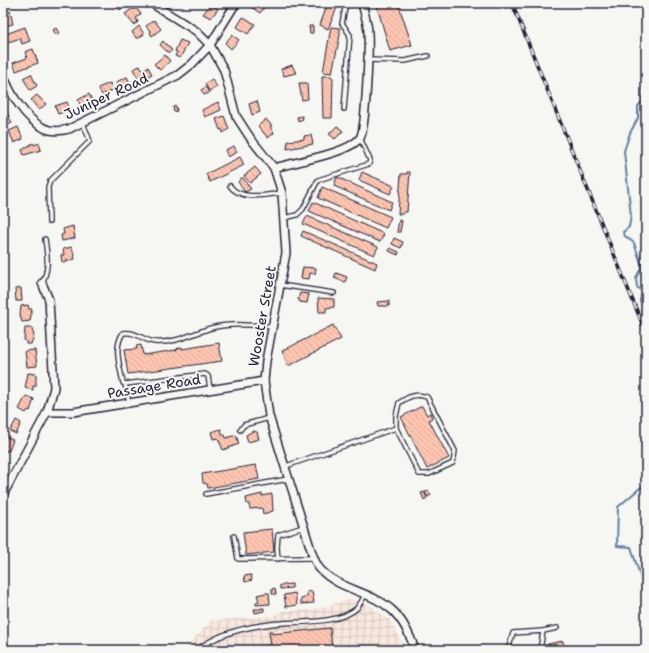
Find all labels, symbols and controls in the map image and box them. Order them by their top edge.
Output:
street label: Juniper Road [61,69,151,123]
street label: Wooster Street [244,264,280,368]
street label: Passage Road [106,370,202,402]

